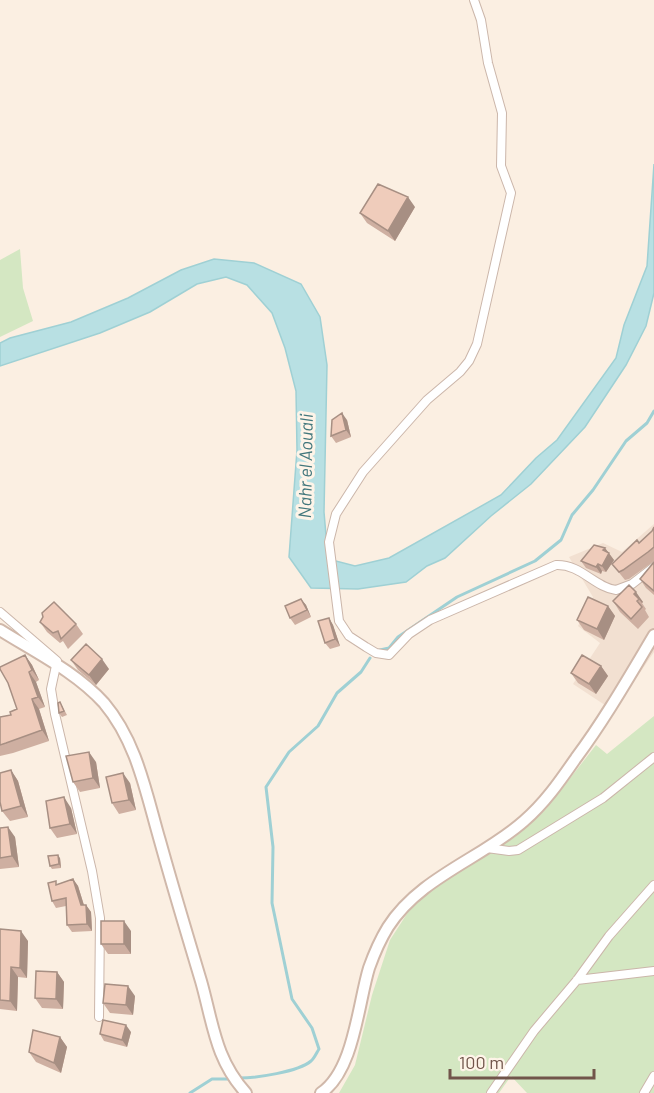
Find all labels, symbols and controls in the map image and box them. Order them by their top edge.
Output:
water label: Nahr el Aouali [293,413,317,519]
scale bar [450,1042,594,1080]
text: 100 m [459,1051,504,1073]

